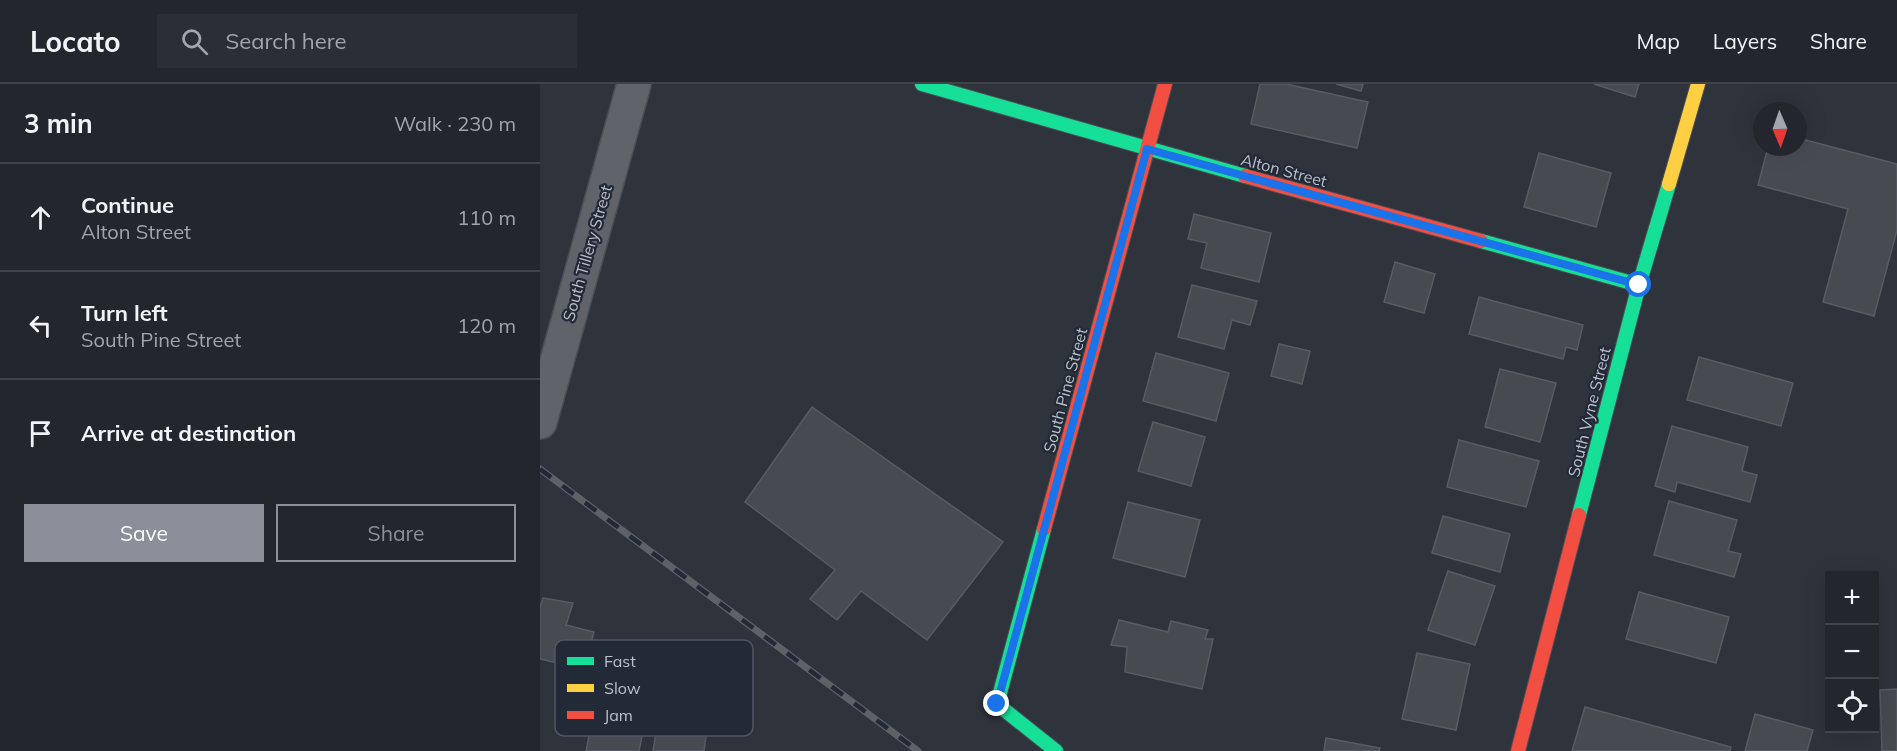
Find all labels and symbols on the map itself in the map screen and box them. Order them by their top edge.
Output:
north arrow [1753,102,1807,156]
street label: Alton Street [1239,149,1329,191]
street label: South Tillery Street [558,182,616,323]
route start [1625,271,1651,297]
street label: South Pine Street [1039,325,1091,455]
street label: South Vyne Street [1563,345,1615,479]
legend [555,640,753,736]
text: Fast [604,651,636,671]
text: Slow [604,678,641,698]
route end [983,690,1009,716]
text: Jam [604,705,633,725]

